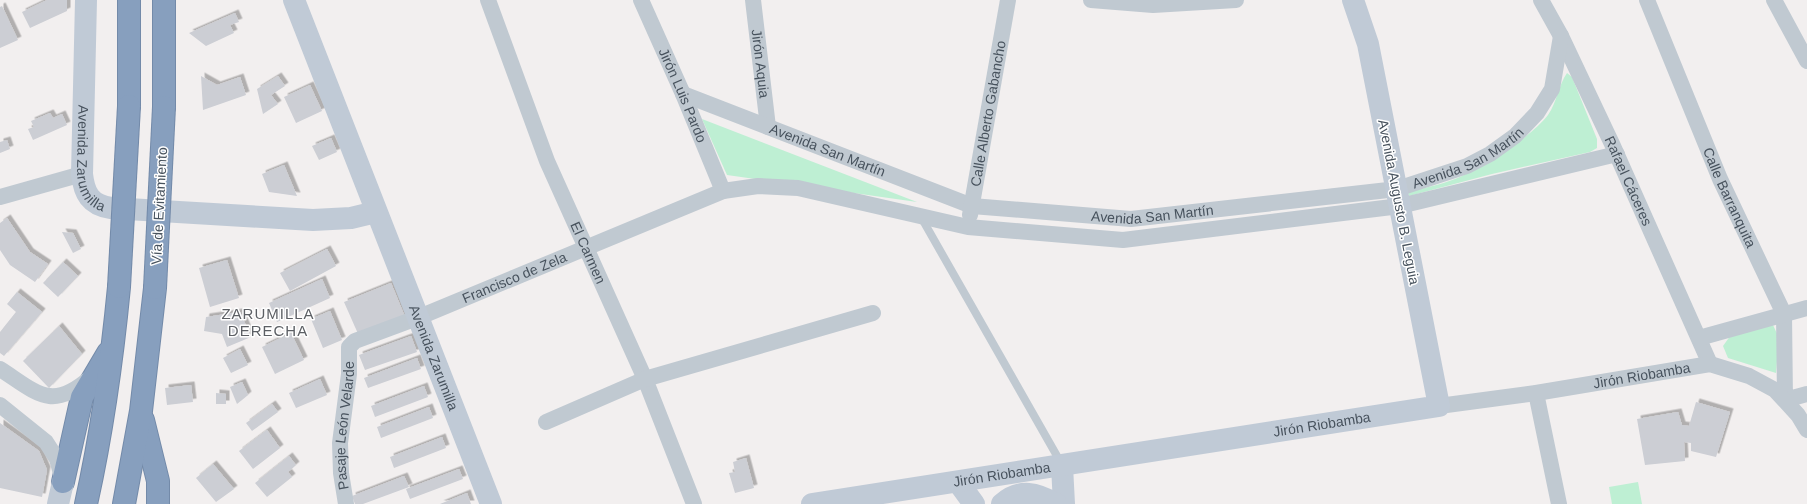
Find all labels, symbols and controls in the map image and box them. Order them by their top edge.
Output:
street label: Jirón Aquia [748,28,773,99]
street label: Calle Alberto Gabancho [967,39,1009,188]
street label: Jirón Luis Pardo [655,45,710,145]
street label: Avenida Zarumilla [74,105,108,214]
street label: Avenida Augusto B. Leguia [1375,118,1423,286]
street label: Avenida San Martín [767,120,888,180]
street label: Avenida San Martín [1410,124,1527,191]
street label: Rafael Cáceres [1601,133,1655,228]
street label: Calle Barranquita [1700,145,1759,250]
street label: Vía de Evitamiento [148,147,170,265]
street label: Avenida San Martín [1091,202,1214,227]
street label: El Carmen [567,219,609,286]
street label: Francisco de Zela [460,249,569,306]
street label: Avenida Zarumilla [406,303,462,413]
district label: ZARUMILLA DERECHA [221,305,315,339]
street label: Jirón Riobamba [1592,359,1692,391]
street label: Pasaje León Velarde [332,361,357,491]
street label: Jirón Riobamba [1272,409,1372,440]
street label: Jirón Riobamba [952,459,1052,490]

